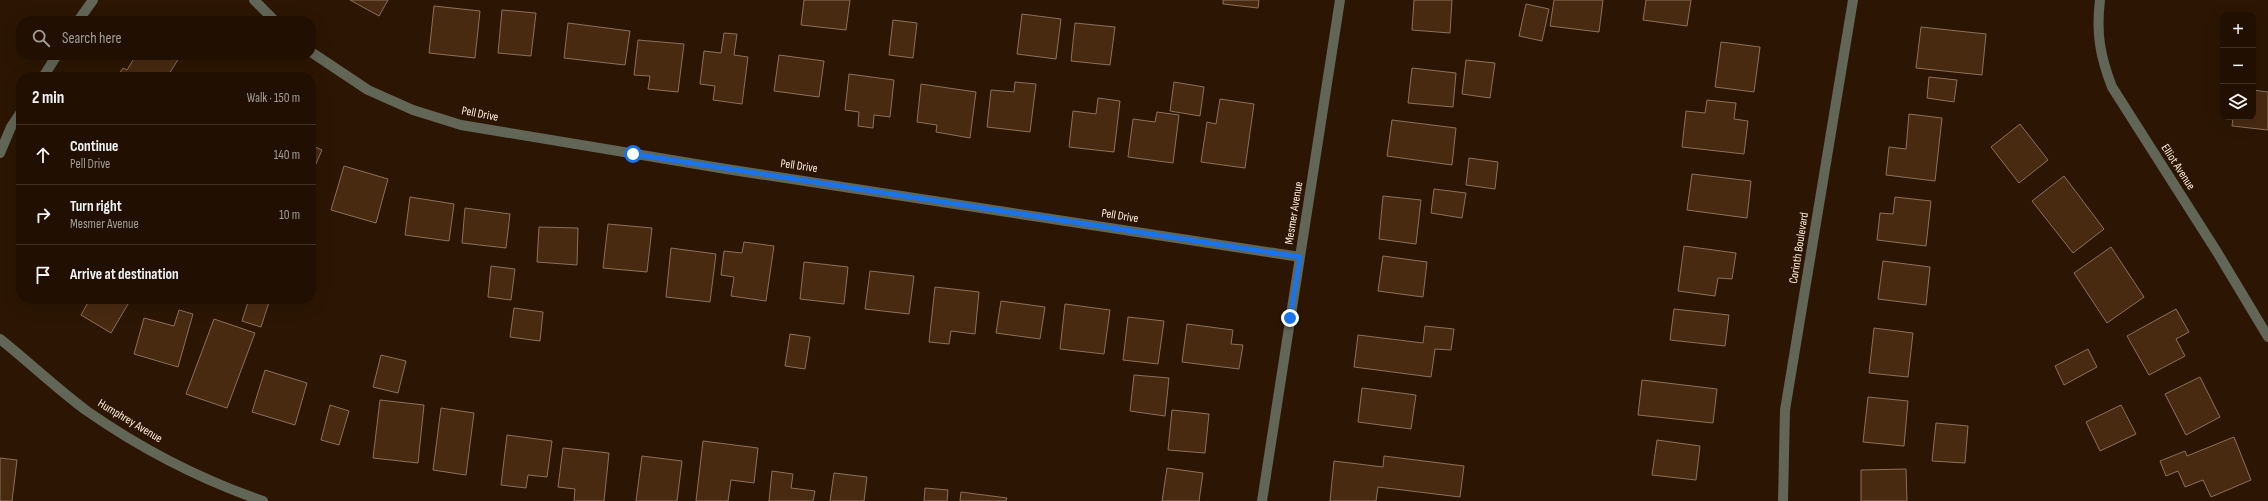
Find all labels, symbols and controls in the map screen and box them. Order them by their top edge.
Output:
map controls [2220,12,2256,120]
button: + [2220,12,2256,48]
search box [16,16,316,60]
icon: search [30,27,52,49]
text: Search here [62,29,122,48]
button: − [2220,48,2256,84]
button: layers [2220,84,2256,120]
text: 2 min [32,88,64,108]
text: Walk · 150 m [247,90,300,106]
street label: Pell Drive [460,103,500,125]
text: Continue [70,137,119,156]
street label: Elliot Avenue [2158,141,2198,193]
icon: ahead [32,144,54,166]
route start [624,145,642,163]
text: 140 m [274,147,300,163]
text: Pell Drive [70,156,110,172]
street label: Pell Drive [780,156,819,176]
street label: Mesmer Avenue [1282,180,1306,246]
text: Turn right [70,197,122,216]
icon: right [32,204,54,226]
street label: Pell Drive [1100,206,1140,226]
text: 10 m [279,207,300,223]
street label: Corinth Boulevard [1786,211,1812,285]
text: Mesmer Avenue [70,216,139,232]
icon: arrive [32,264,54,286]
text: Arrive at destination [70,265,179,284]
route end [1281,309,1299,327]
street label: Humphrey Avenue [95,396,165,446]

